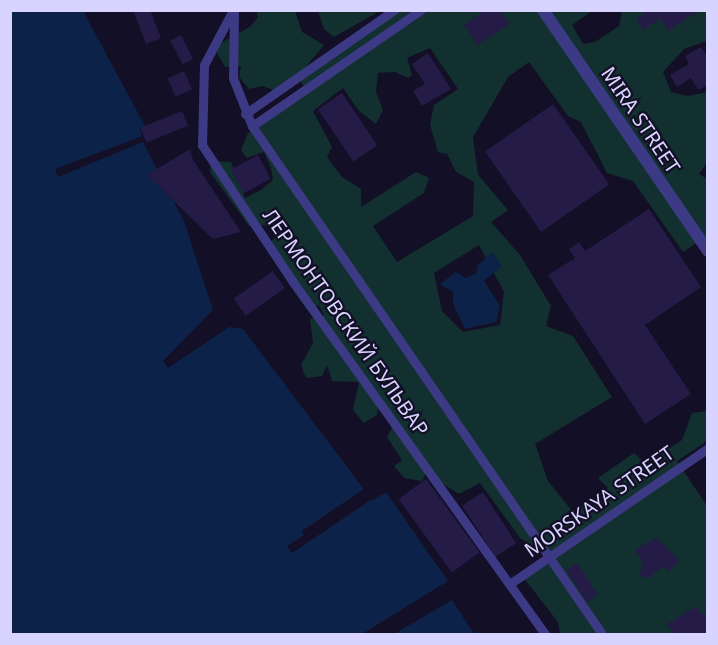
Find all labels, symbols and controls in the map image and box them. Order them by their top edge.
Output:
street label: MIRA STREET [597,62,685,178]
street label: ЛЕРМОНТОВСКИЙ БУЛЬВАР [258,204,434,440]
street label: MORSKAYA STREET [520,440,678,562]

